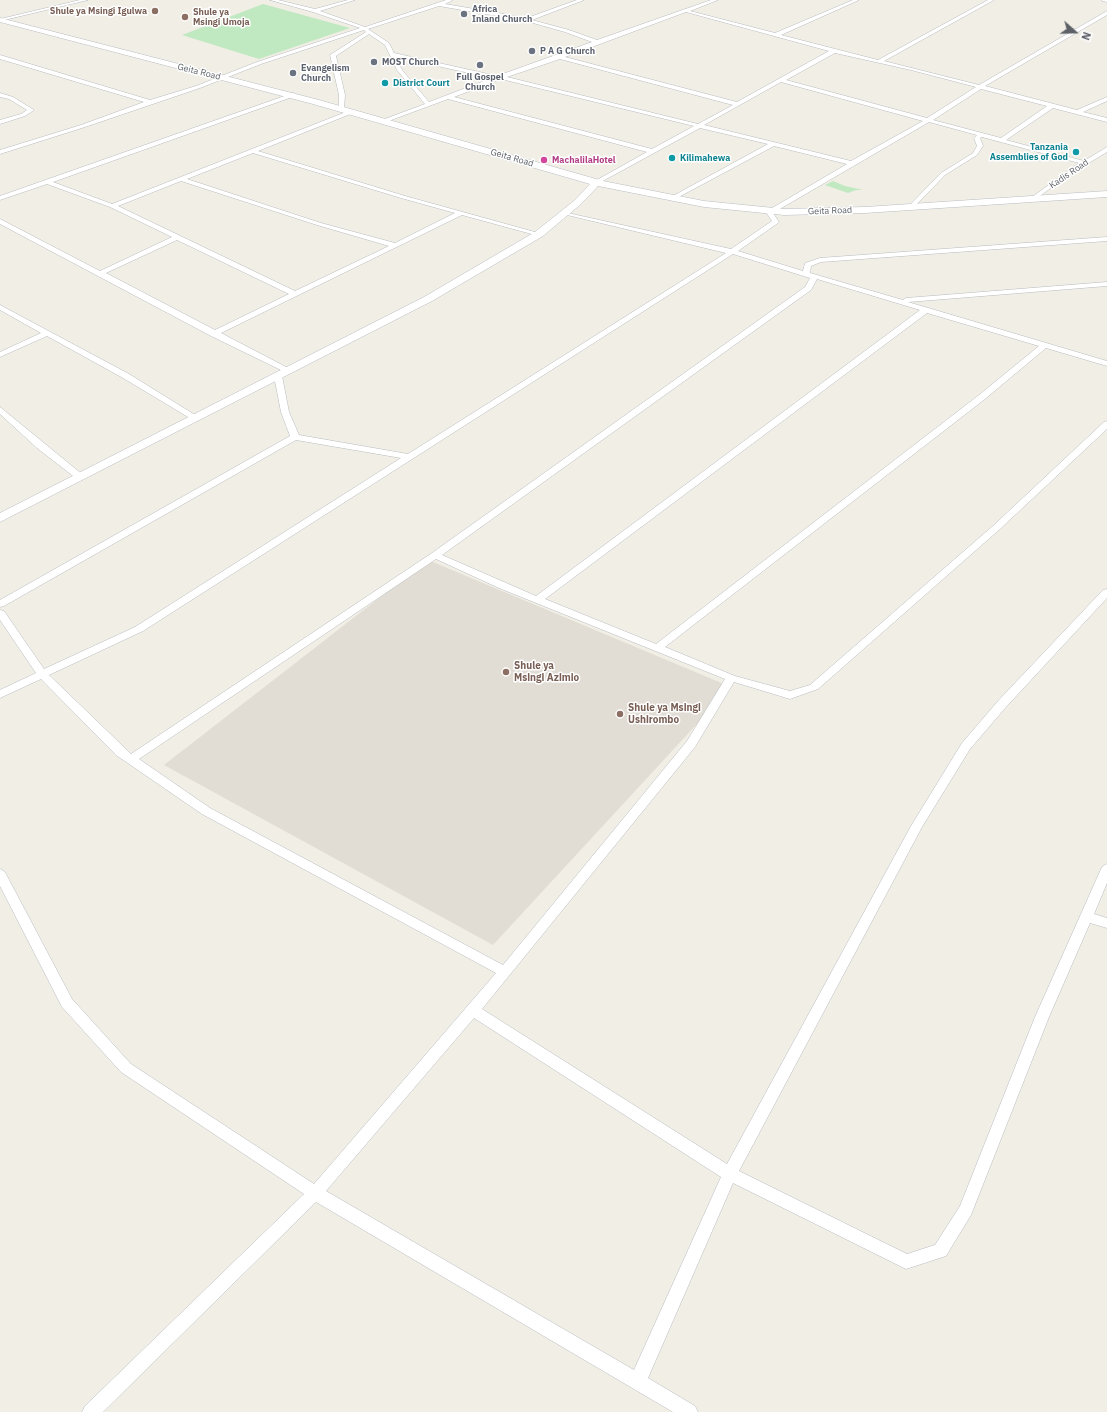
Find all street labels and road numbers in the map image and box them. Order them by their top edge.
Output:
street label: Geita Road [176,61,222,83]
street label: Geita Road [489,147,535,169]
street label: Kadis Road [1047,157,1091,191]
street label: Geita Road [808,205,852,217]

